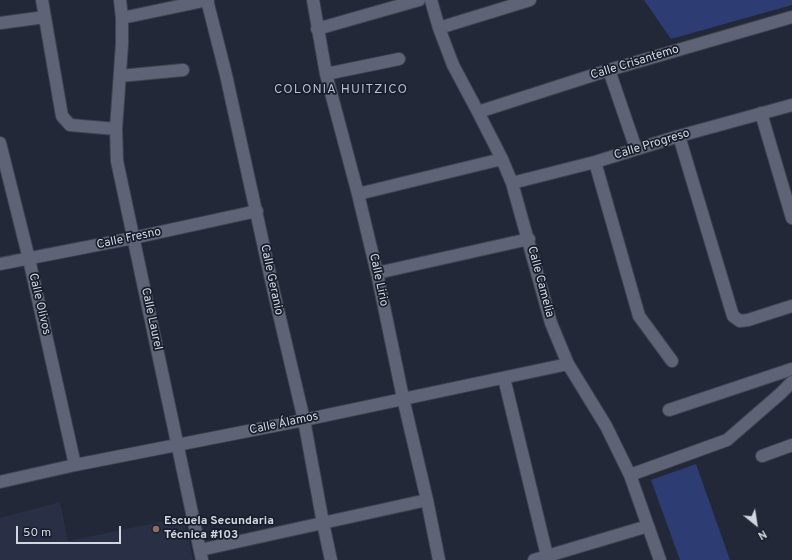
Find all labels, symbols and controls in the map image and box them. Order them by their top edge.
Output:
street label: Calle Crisantemo [589,43,681,83]
district label: COLONIA HUITZICO [274,82,408,98]
street label: Calle Progreso [613,127,691,163]
street label: Calle Fresno [95,225,163,253]
street label: Calle Geranio [256,243,286,317]
street label: Calle Camelia [524,245,556,319]
street label: Calle Lirio [365,252,391,308]
street label: Calle Olivos [25,272,53,336]
street label: Calle Laurel [137,286,165,352]
street label: Calle Álamos [248,410,320,438]
north arrow [736,504,776,544]
place label: Escuela Secundaria Técnica #103 [164,515,274,543]
scale bar [18,518,123,544]
marker: Escuela Secundaria Técnica #103 [151,524,161,534]
text: 50 m [23,525,51,541]
text: N [755,526,769,542]

